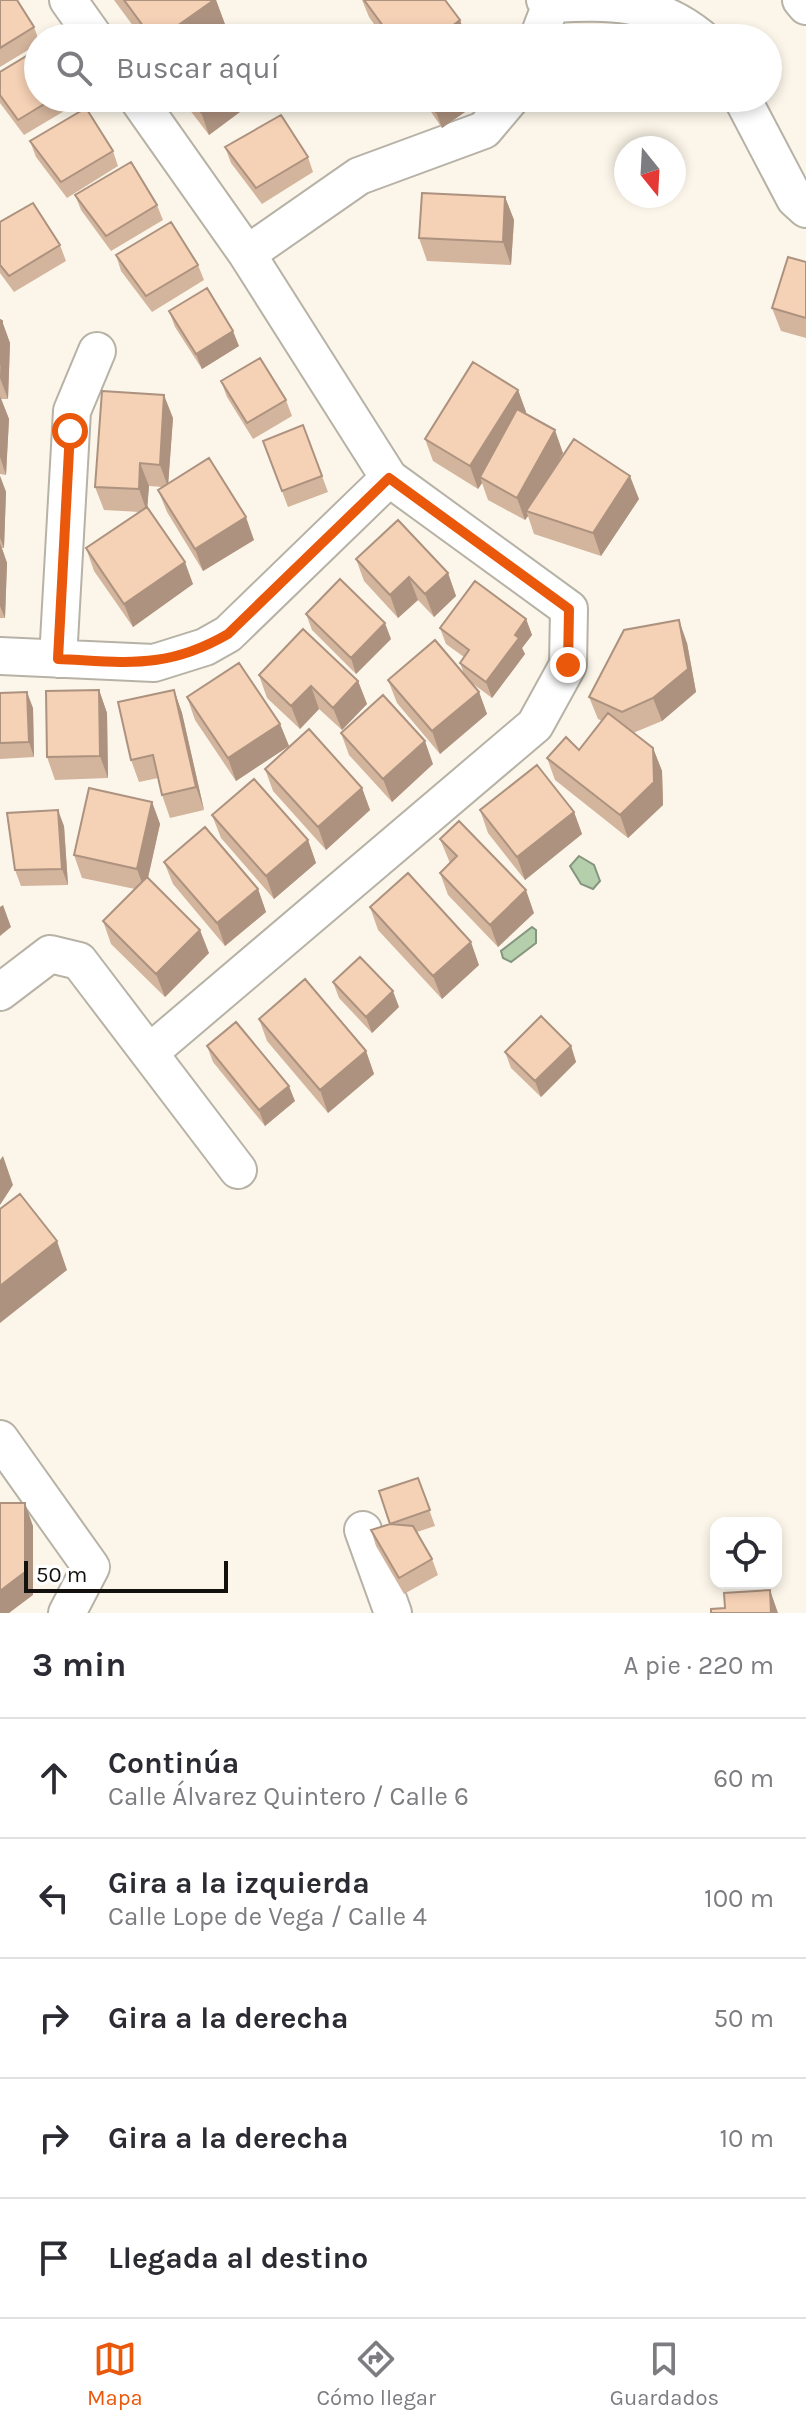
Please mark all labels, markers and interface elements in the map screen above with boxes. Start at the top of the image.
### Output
search box [24,24,782,112]
icon: search [52,46,96,90]
text: Buscar aquí [116,50,280,86]
north arrow [614,136,686,208]
route start [52,413,88,449]
route end [550,647,586,683]
map controls [710,1517,782,1589]
button: locate [710,1517,782,1589]
scale bar [24,1557,228,1593]
text: 50 m [36,1562,87,1588]
text: 3 min [32,1645,126,1685]
text: A pie · 220 m [624,1650,774,1681]
text: Continúa [108,1745,239,1781]
icon: ahead [32,1756,76,1800]
text: 60 m [713,1763,774,1794]
text: Calle Álvarez Quintero / Calle 6 [108,1781,469,1812]
text: Gira a la izquierda [108,1865,370,1901]
icon: left [32,1876,76,1920]
text: 100 m [704,1883,774,1914]
text: Calle Lope de Vega / Calle 4 [108,1901,427,1932]
icon: right [32,1996,76,2040]
text: Gira a la derecha [108,2000,349,2036]
text: 50 m [713,2003,774,2034]
icon: right [32,2116,76,2160]
text: Gira a la derecha [108,2120,349,2156]
text: 10 m [719,2123,774,2154]
icon: arrive [32,2236,76,2280]
text: Llegada al destino [108,2240,368,2276]
tab: Mapa [87,2337,143,2411]
tab: Cómo llegar [316,2337,436,2411]
tab: Guardados [610,2337,719,2411]

